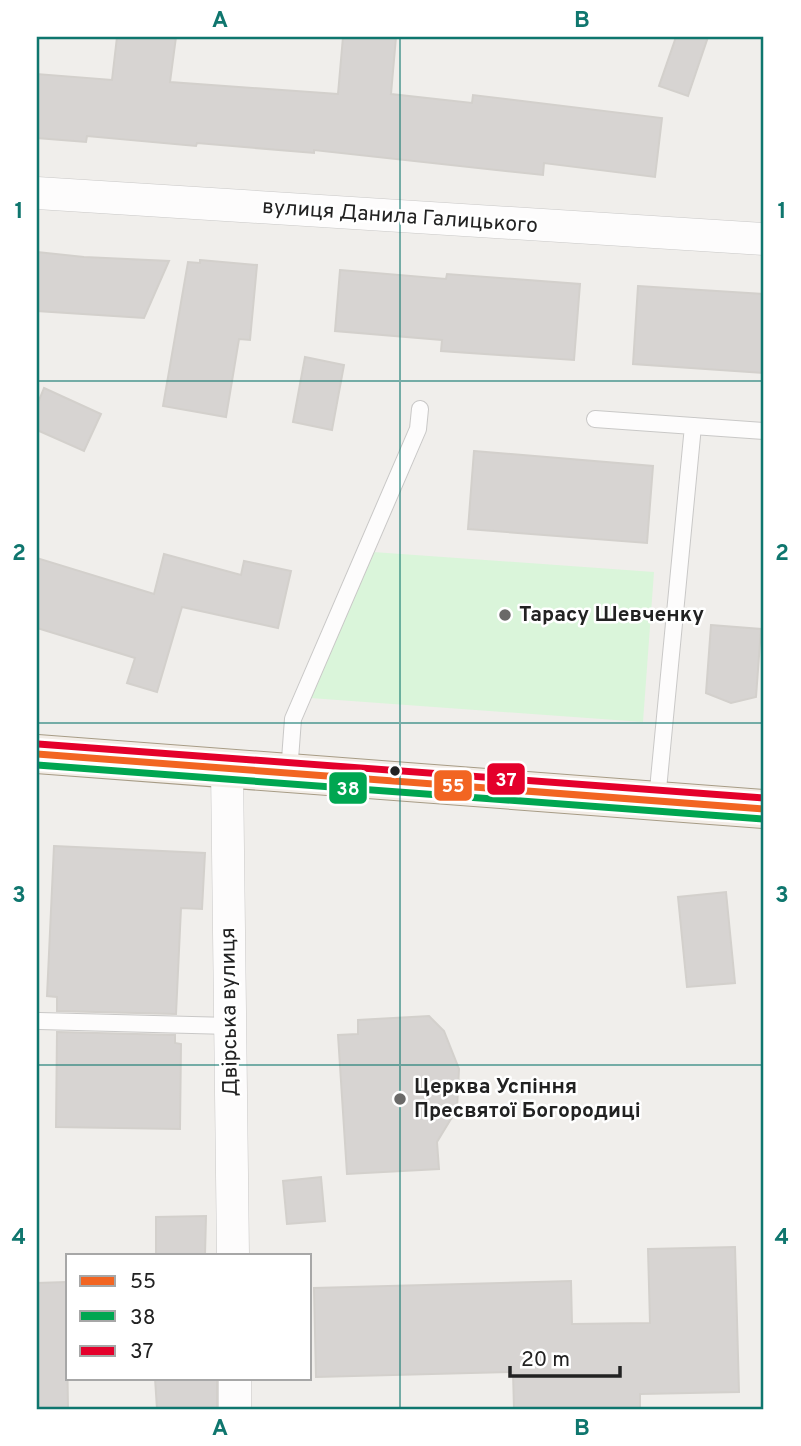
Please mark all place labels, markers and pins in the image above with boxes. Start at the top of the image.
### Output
place label: Тарасу Шевченку [519,602,704,629]
marker: Тарасу Шевченку [497,607,513,623]
unlabelled marker [388,764,402,778]
place label: Церква Успіння Пресвятої Богородиці [414,1074,641,1125]
marker: Церква Успіння Пресвятої Богородиці [392,1091,408,1107]

